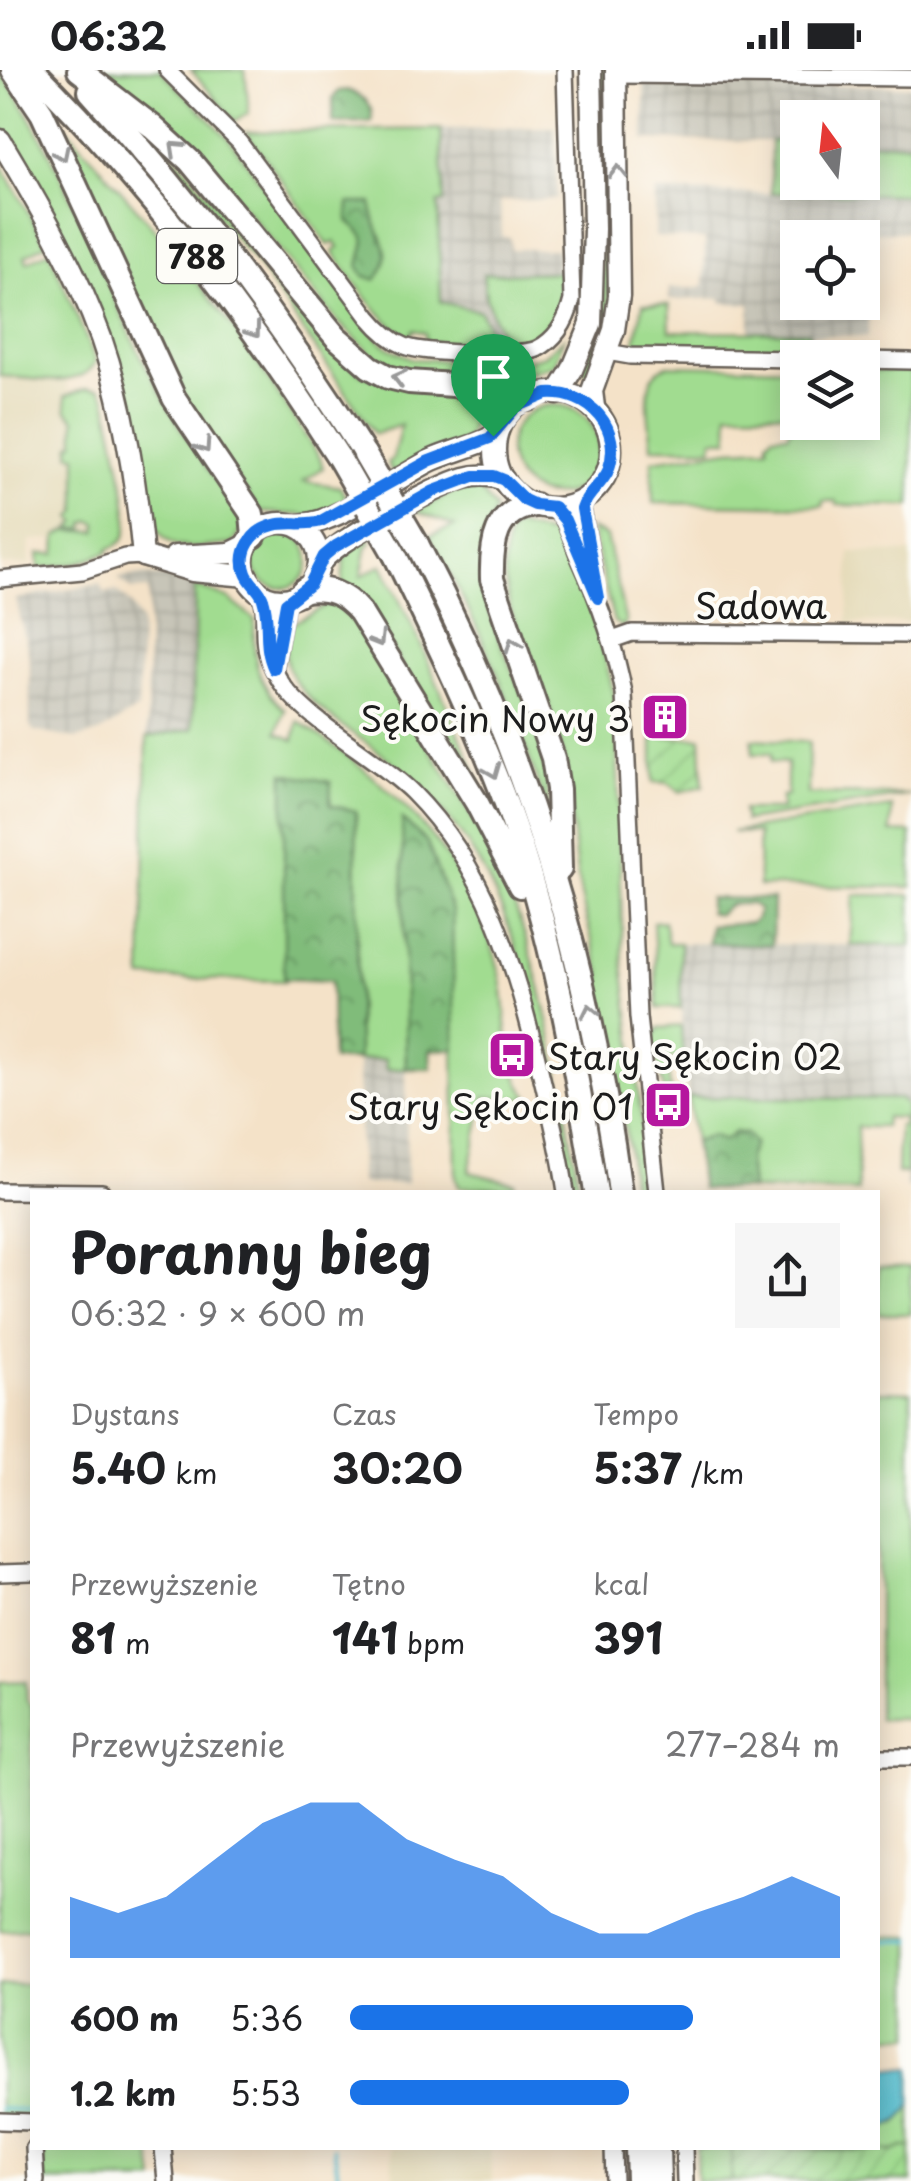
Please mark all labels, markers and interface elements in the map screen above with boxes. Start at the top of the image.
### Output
text: 06:32 [50,7,167,64]
north arrow [780,100,880,200]
map controls [780,100,880,440]
one-way arrow [169,142,188,160]
one-way arrow [49,144,69,162]
one-way arrow [607,163,628,179]
button: locate [780,220,880,320]
road number: 788 [157,229,237,283]
one-way arrow [242,320,260,339]
pin [451,334,536,437]
button: layers [780,340,880,440]
icon: arrive [466,349,521,404]
one-way arrow [391,369,408,390]
one-way arrow [191,436,210,454]
street label: Sadowa [695,578,827,631]
one-way arrow [366,629,385,647]
one-way arrow [504,637,525,654]
place label: Sękocin Nowy 3 [361,691,630,744]
building icon: Sękocin Nowy 3 [639,691,691,743]
one-way arrow [481,761,501,779]
one-way arrow [581,1003,602,1020]
bus stop icon: Stary Sękocin 02 [486,1029,538,1081]
place label: Stary Sękocin 02 [547,1029,842,1082]
place label: Stary Sękocin 01 [347,1079,633,1132]
bus stop icon: Stary Sękocin 01 [642,1079,694,1131]
text: Poranny bieg [70,1210,432,1293]
button: share [735,1223,840,1328]
text: 06:32 · 9 × 600 m [70,1289,365,1337]
text: Dystans [70,1392,179,1435]
text: Czas [332,1392,397,1435]
text: Tempo [593,1392,679,1435]
text: 5.40 [70,1435,166,1498]
text: 30:20 [332,1435,463,1498]
text: 5:37 [593,1435,682,1498]
text: km [166,1451,217,1494]
text: /km [682,1451,744,1494]
text: Przewyższenie [70,1562,258,1605]
text: Tętno [332,1562,406,1605]
text: kcal [593,1562,649,1605]
text: 81 [70,1605,116,1668]
text: 141 [332,1605,398,1668]
text: 391 [593,1605,663,1668]
text: m [116,1621,150,1664]
text: bpm [398,1621,465,1664]
text: Przewyższenie [70,1720,285,1768]
text: 277–284 m [665,1720,840,1768]
text: 600 m [70,1994,179,2042]
text: 5:36 [230,1994,303,2042]
text: 1.2 km [70,2069,176,2117]
text: 5:53 [230,2069,301,2117]

